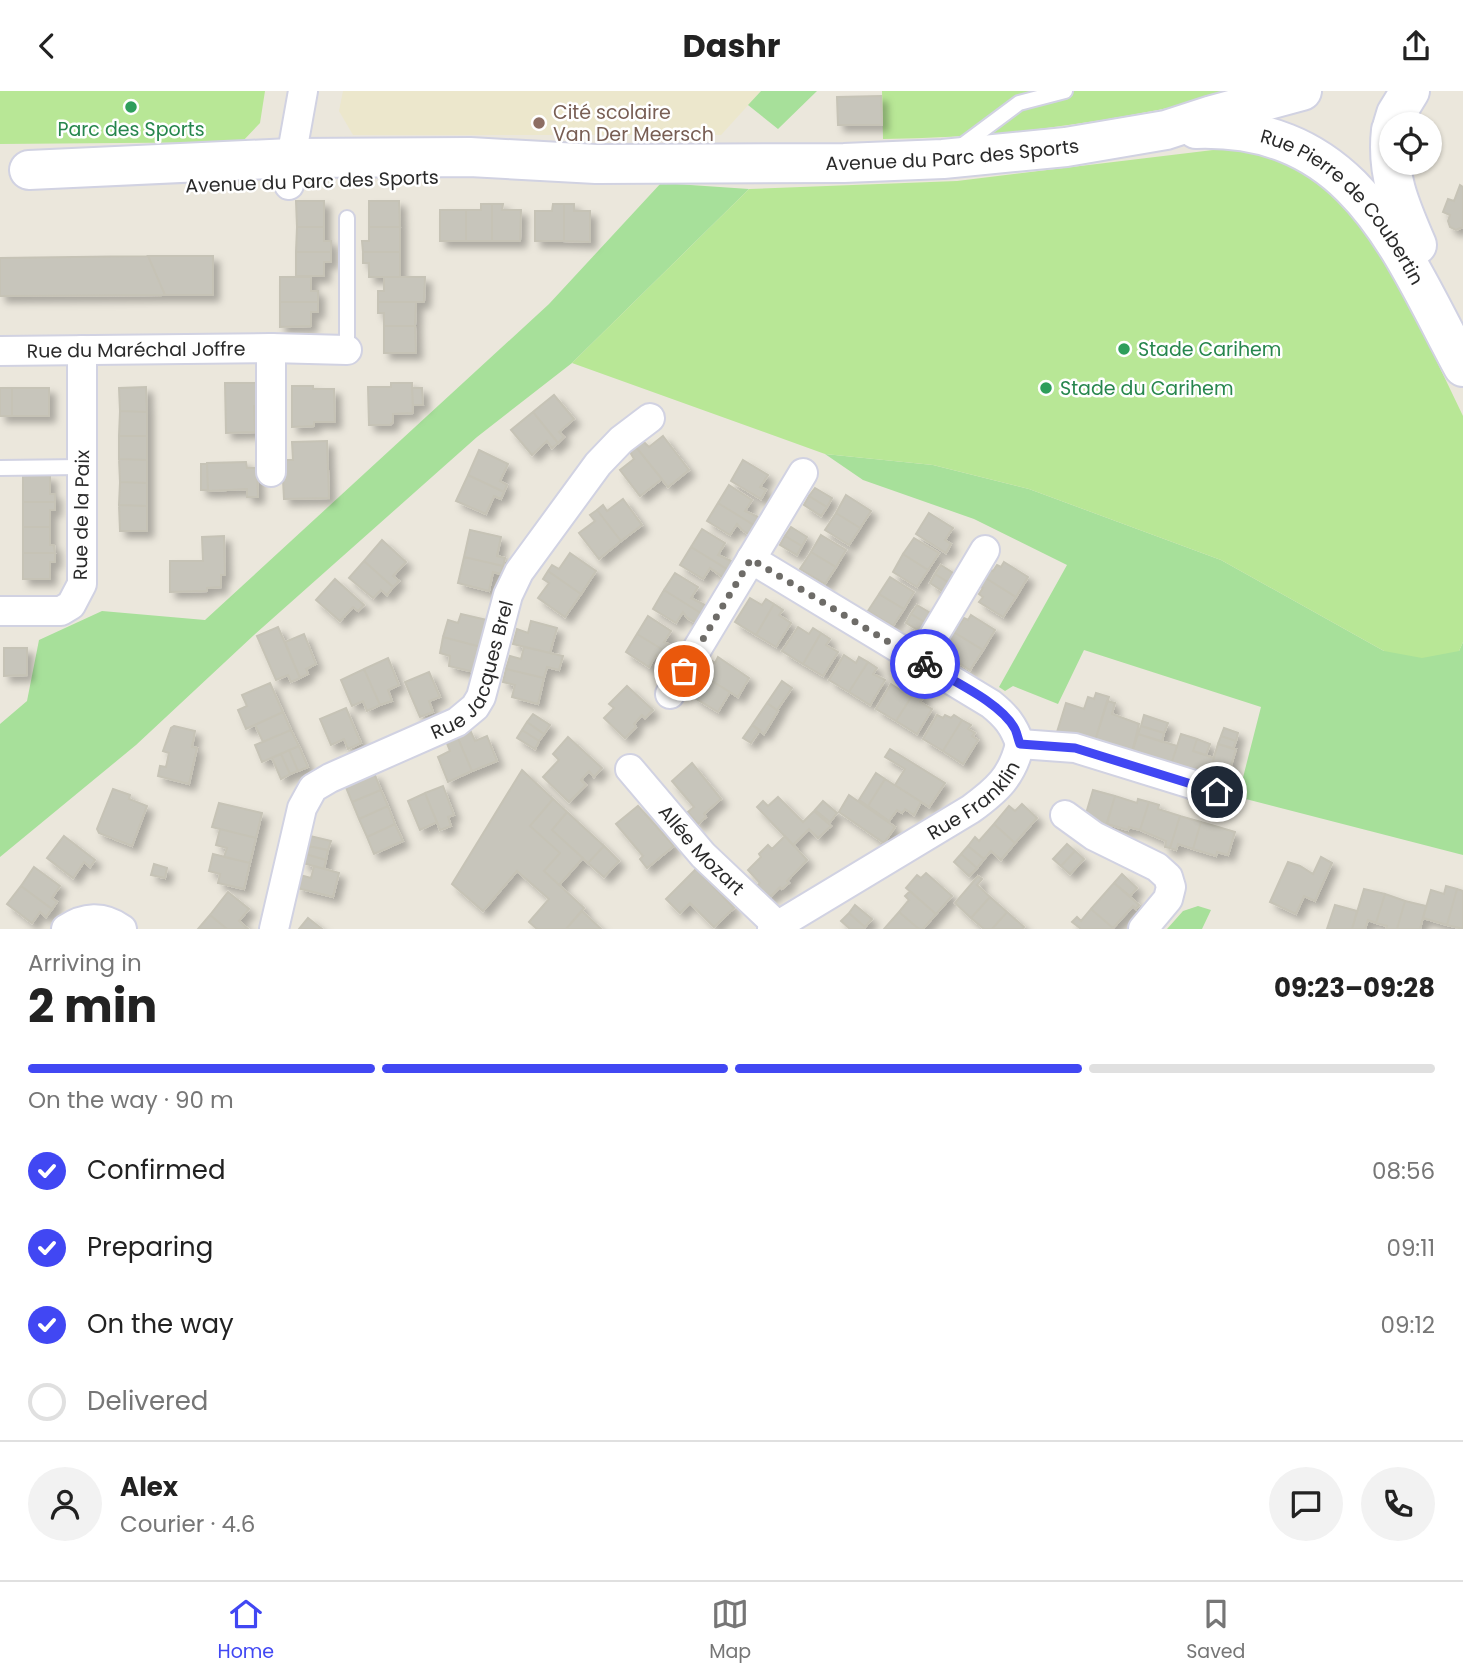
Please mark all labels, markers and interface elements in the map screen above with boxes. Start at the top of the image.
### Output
text: Dashr [682,23,781,68]
icon: back [28,27,66,65]
icon: share [1397,27,1435,65]
marker: Parc des Sports [123,99,139,115]
place label: Cité scolaire Van Der Meersch [553,99,714,148]
map controls [1379,112,1442,175]
button: locate [1379,112,1442,175]
marker: Cité scolaire Van Der Meersch [531,115,547,131]
place label: Parc des Sports [57,116,205,143]
street label: Rue Pierre de Coubertin [1257,123,1430,290]
street label: Avenue du Parc des Sports [826,132,1081,177]
street label: Avenue du Parc des Sports [185,164,439,199]
street label: Rue du Maréchal Joffre [26,335,246,365]
place label: Stade Carihem [1138,336,1281,363]
marker: Stade Carihem [1116,341,1132,357]
place label: Stade du Carihem [1060,375,1233,402]
marker: Stade du Carihem [1038,380,1054,396]
street label: Rue de la Paix [67,450,96,580]
street label: Rue Jacques Brel [427,598,520,746]
courier [890,629,960,699]
pin [654,641,714,701]
icon: bike [906,645,944,683]
icon: bag [665,652,703,690]
street label: Rue Franklin [922,756,1027,846]
pin [1187,762,1247,822]
icon: home [1198,773,1236,811]
street label: Allée Mozart [652,799,750,901]
text: Arriving in [28,947,142,979]
text: 09:23–09:28 [1274,970,1435,1006]
text: 2 min [28,974,157,1038]
text: On the way · 90 m [28,1084,234,1116]
icon: check [28,1152,66,1190]
text: Confirmed [87,1152,225,1188]
text: 08:56 [1372,1155,1435,1187]
icon: check [28,1229,66,1267]
text: Preparing [87,1229,213,1265]
text: 09:11 [1386,1232,1435,1264]
icon: check [28,1306,66,1344]
text: On the way [87,1306,234,1342]
text: 09:12 [1381,1309,1435,1341]
text: Delivered [87,1383,208,1419]
button: person [28,1467,102,1541]
button: chat [1269,1467,1343,1541]
button: phone [1361,1467,1435,1541]
text: Alex [120,1469,178,1505]
text: Courier · 4.6 [120,1508,255,1540]
tab: Home [217,1595,274,1666]
tab: Map [709,1595,751,1666]
tab: Saved [1186,1595,1245,1666]

